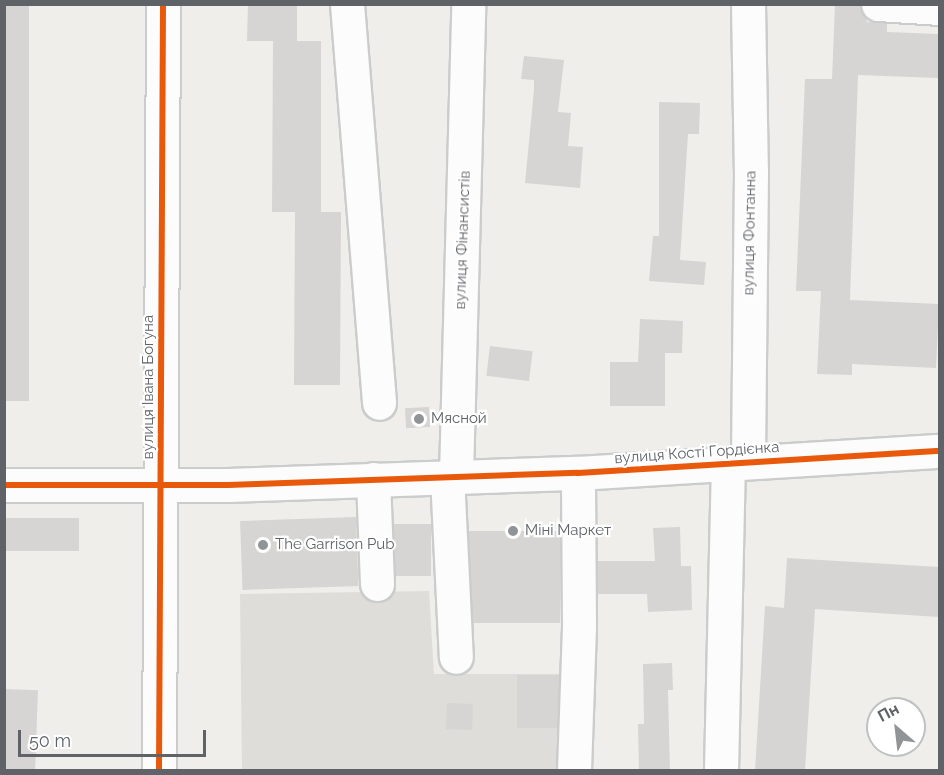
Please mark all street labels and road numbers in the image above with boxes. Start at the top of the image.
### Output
street label: вулиця Фінансистів [452,170,474,310]
street label: вулиця Фонтанна [740,171,760,295]
street label: вулиця Івана Богуна [140,315,158,459]
street label: вулиця Кості Гордієнка [614,438,780,468]

